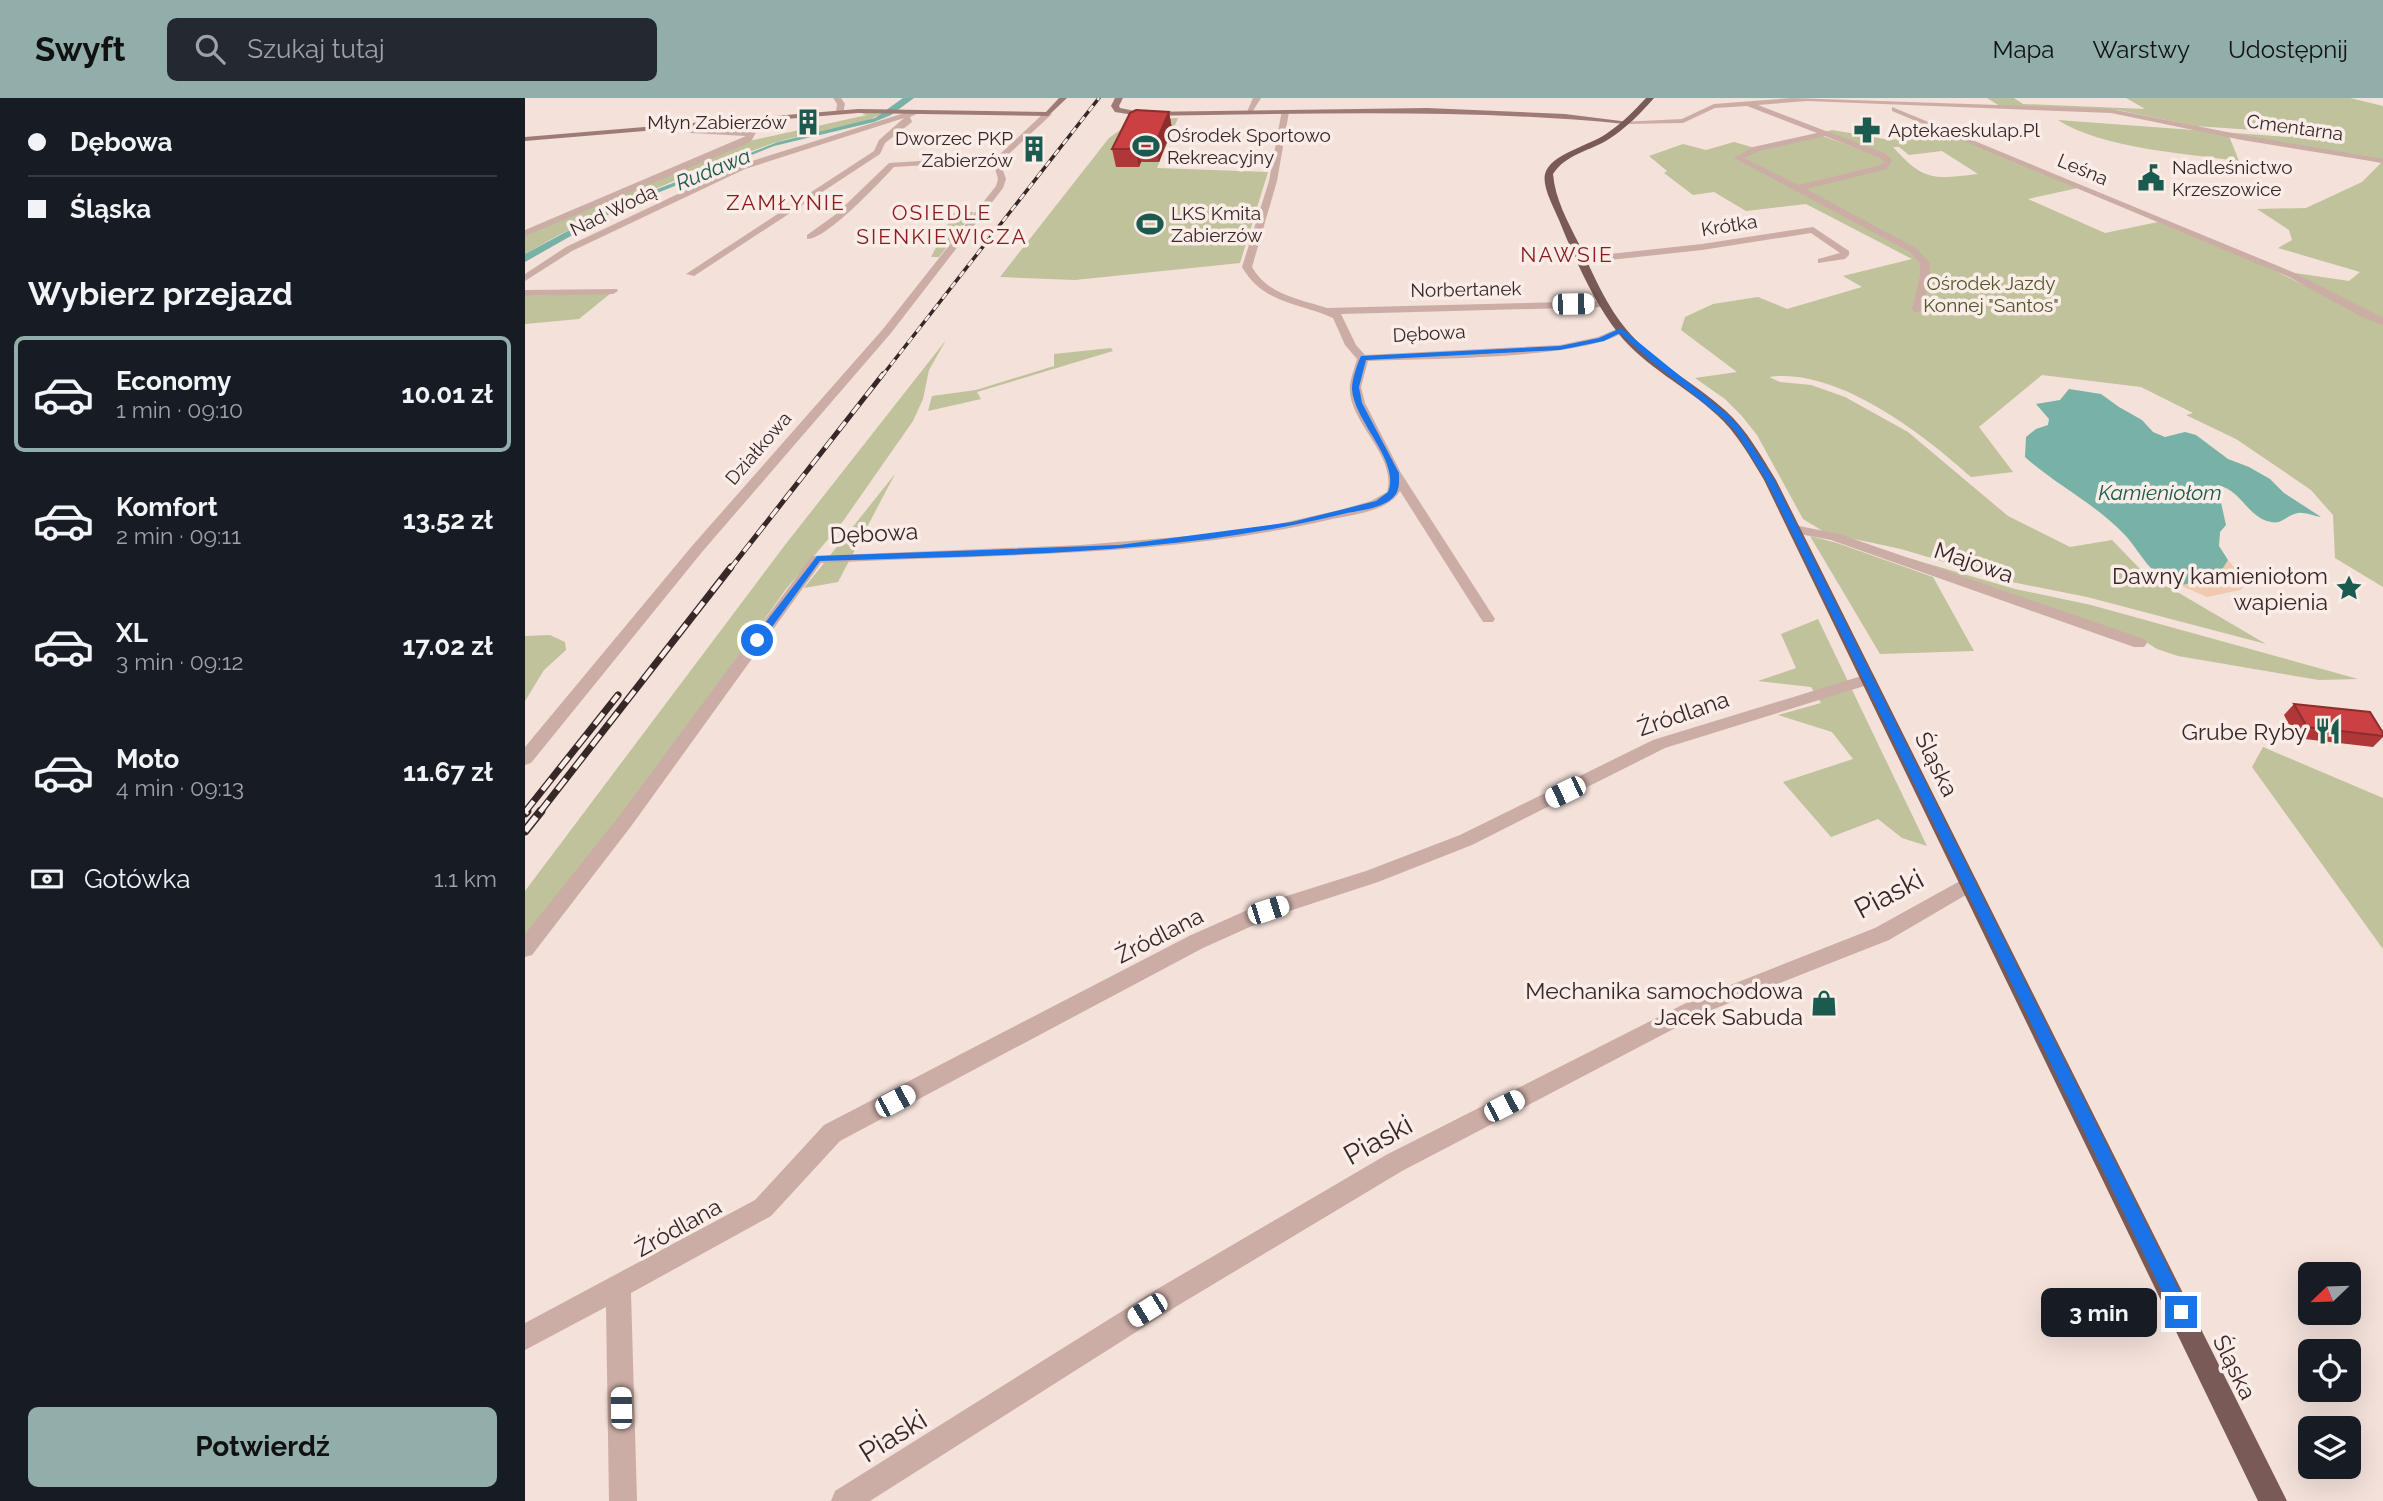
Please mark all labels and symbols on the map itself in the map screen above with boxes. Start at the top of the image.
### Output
building icon: Młyn Zabierzów [793,107,823,137]
street label: Cmentarna [2245,109,2345,145]
place label: Młyn Zabierzów [647,111,788,133]
pharmacy icon: Aptekaeskulap.Pl [1852,115,1882,145]
place label: Aptekaeskulap.Pl [1888,119,2040,141]
place label: Ośrodek Sportowo Rekreacyjny [1167,124,1331,168]
place label: Dworzec PKP Zabierzów [895,127,1014,171]
sports icon: Ośrodek Sportowo Rekreacyjny [1131,131,1161,161]
building icon: Dworzec PKP Zabierzów [1019,134,1049,164]
water label: Rudawa [672,143,754,195]
street label: Leśna [2054,149,2112,189]
place label: Nadleśnictwo Krzeszowice [2172,156,2293,200]
public building icon: Nadleśnictwo Krzeszowice [2136,163,2166,193]
street label: Nad Wodą [566,180,660,240]
district label: ZAMŁYNIE [726,190,846,215]
district label: OSIEDLE SIENKIEWICZA [856,200,1028,249]
place label: LKS Kmita Zabierzów [1171,202,1263,246]
sports icon: LKS Kmita Zabierzów [1135,209,1165,239]
street label: Krótka [1699,210,1759,240]
district label: NAWSIE [1520,242,1614,267]
park label: Ośrodek Jazdy Konnej "Santos" [1923,272,2059,316]
street label: Norbertanek [1410,277,1522,301]
car [1552,293,1595,315]
street label: Dębowa [1392,320,1466,346]
street label: Działkowa [720,407,796,489]
water label: Kamieniołom [2098,480,2222,505]
street label: Dębowa [829,517,919,549]
street label: Majowa [1931,536,2017,588]
place label: Dawny kamieniołom wapienia [2112,562,2328,615]
place icon: Dawny kamieniołom wapienia [2334,573,2364,603]
route start [741,624,773,656]
street label: Źródlana [1634,685,1732,741]
restaurant icon: Grube Ryby [2313,716,2343,746]
place label: Grube Ryby [2182,718,2307,745]
street label: Śląska [1910,727,1964,801]
car [1542,773,1589,811]
street label: Piaski [1849,862,1929,926]
car [1245,894,1292,926]
street label: Źródlana [1111,901,1207,969]
place label: Mechanika samochodowa Jacek Sabuda [1525,977,1803,1030]
shop icon: Mechanika samochodowa Jacek Sabuda [1809,988,1839,1018]
car [872,1082,919,1120]
car [1481,1087,1528,1125]
street label: Piaski [1338,1108,1418,1172]
street label: Źródlana [630,1192,726,1262]
north arrow [2298,1262,2361,1325]
callout: 3 min [2041,1288,2157,1336]
car [1124,1290,1171,1330]
route end [2165,1296,2197,1328]
street label: Śląska [2208,1330,2262,1404]
car [611,1387,632,1429]
street label: Piaski [853,1403,933,1469]

